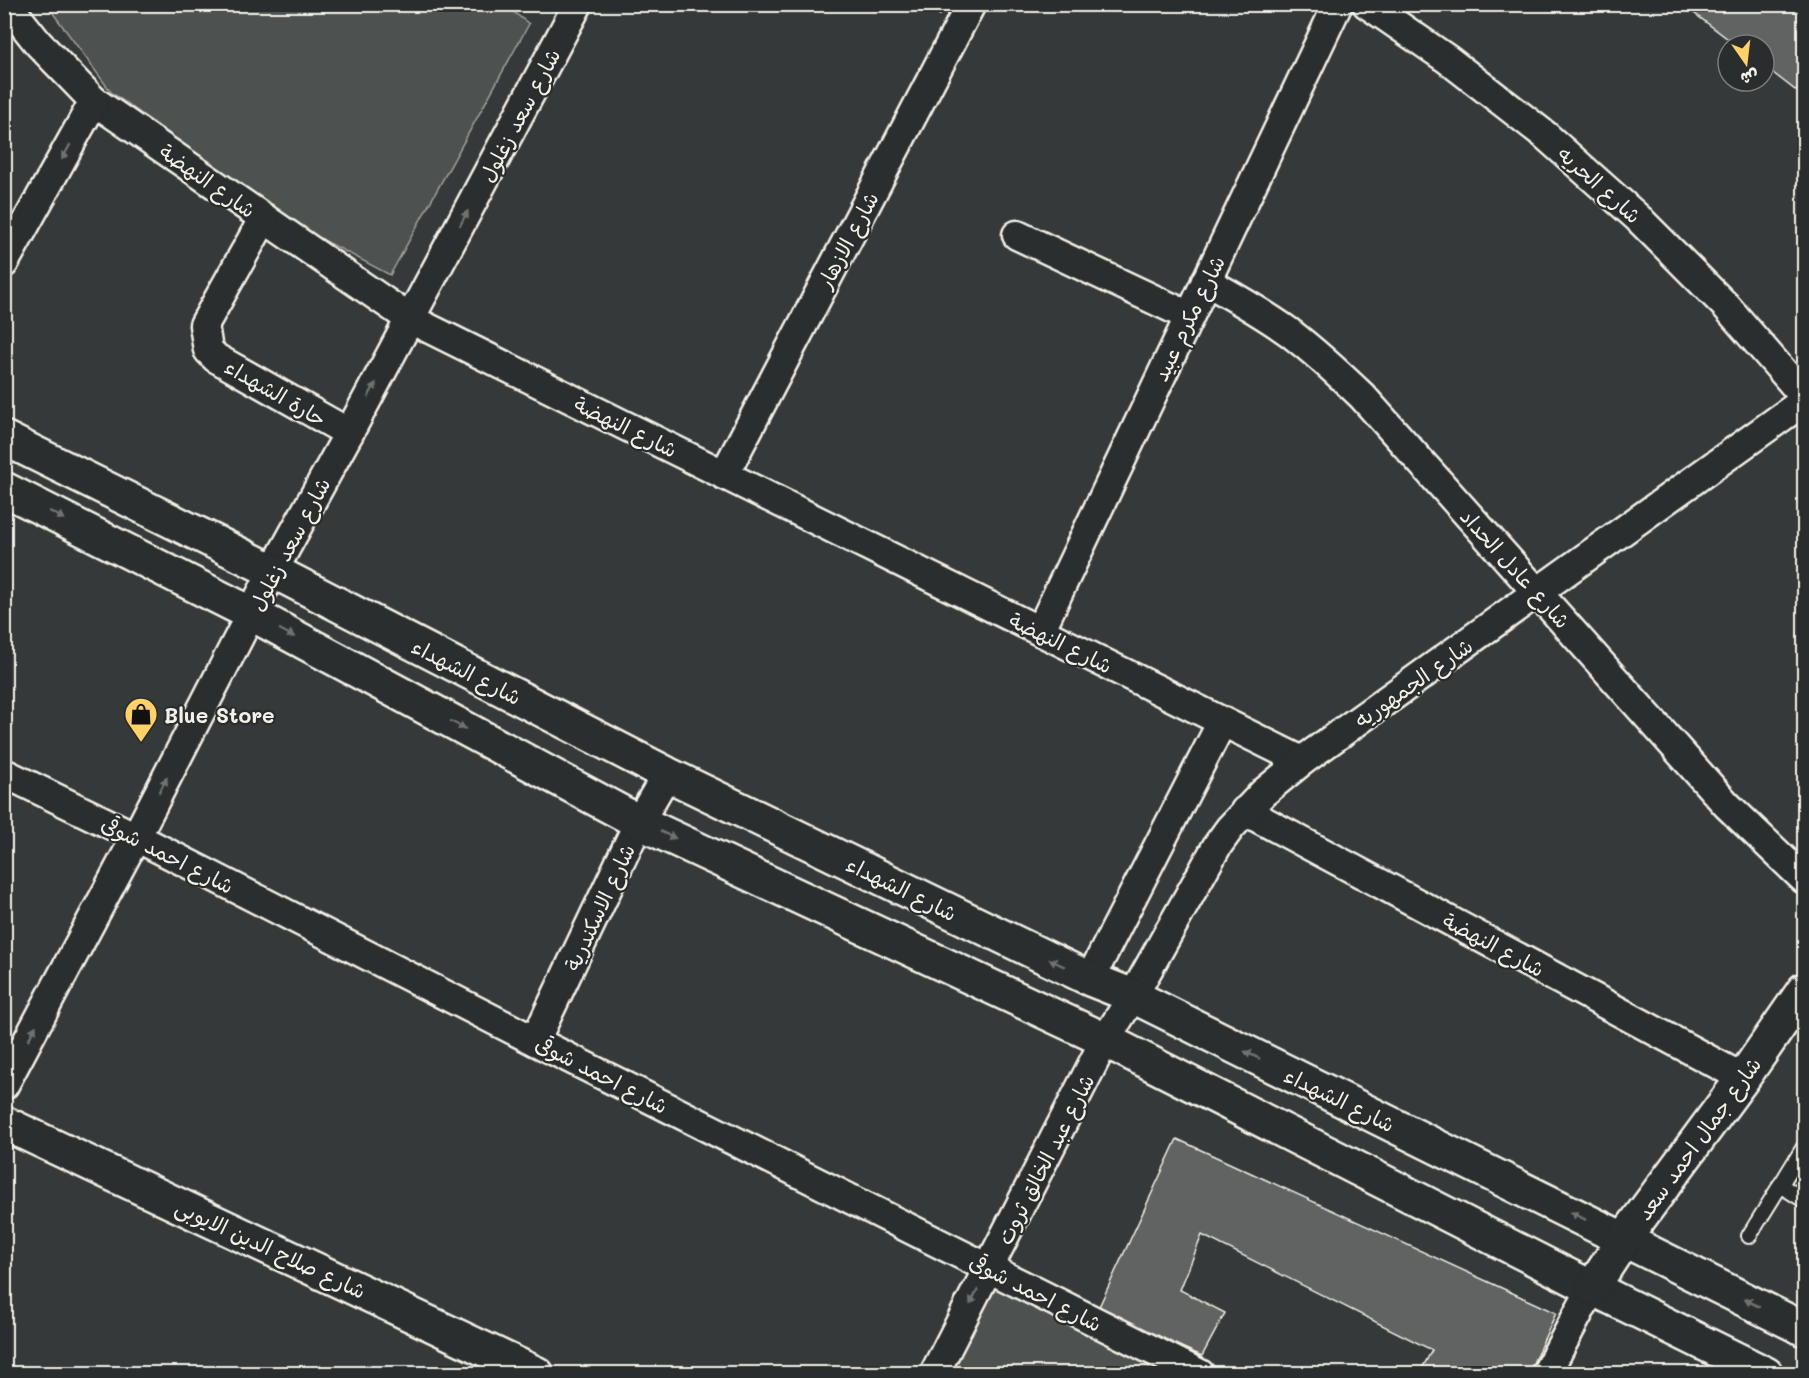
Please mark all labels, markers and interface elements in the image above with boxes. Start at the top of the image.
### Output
north arrow [1716,33,1776,93]
street label: شارع سعد زغلول [473,44,568,188]
text: ش [1739,66,1761,90]
street label: شارع النهضة [153,137,261,225]
street label: شارع الحريه [1551,139,1647,231]
one-way arrow [61,144,71,161]
street label: شارع الازهار [810,187,886,295]
one-way arrow [459,209,469,226]
street label: شارع مكرم عبيد [1146,251,1234,387]
street label: حارة الشهداء [220,352,332,432]
one-way arrow [367,381,377,398]
street label: شارع النهضة [569,389,682,465]
street label: شارع سعد زغلول [243,473,338,617]
street label: شارع عادل الحداد [1453,503,1577,635]
one-way arrow [48,511,65,520]
street label: شارع النهضة [1004,605,1117,681]
one-way arrow [278,628,295,638]
street label: شارع الجمهوريه [1349,631,1479,735]
street label: شارع الشهداء [406,632,526,713]
shop icon: Blue Store [123,696,159,743]
place label: Blue Store [164,701,275,728]
one-way arrow [450,720,467,730]
one-way arrow [158,777,168,794]
street label: شارع احمد شوقى [96,809,239,902]
one-way arrow [660,831,677,840]
street label: شارع الاسكندرية [558,839,643,976]
street label: شارع الشهداء [841,850,962,929]
street label: شارع النهضة [1437,906,1549,985]
one-way arrow [1048,959,1065,968]
one-way arrow [27,1024,37,1041]
street label: شارع احمد شوقى [530,1029,673,1122]
one-way arrow [1244,1051,1261,1060]
street label: شارع جمال احمد سعد [1630,1051,1769,1227]
street label: شارع الشهداء [1279,1061,1400,1140]
street label: شارع عبد الخالق ثروت [990,1069,1102,1250]
street label: شارع صلاح الدين الايوبى [170,1192,370,1307]
one-way arrow [1569,1211,1586,1221]
street label: شارع احمد شوقى [964,1247,1107,1340]
one-way arrow [969,1289,978,1306]
one-way arrow [1744,1298,1761,1308]

